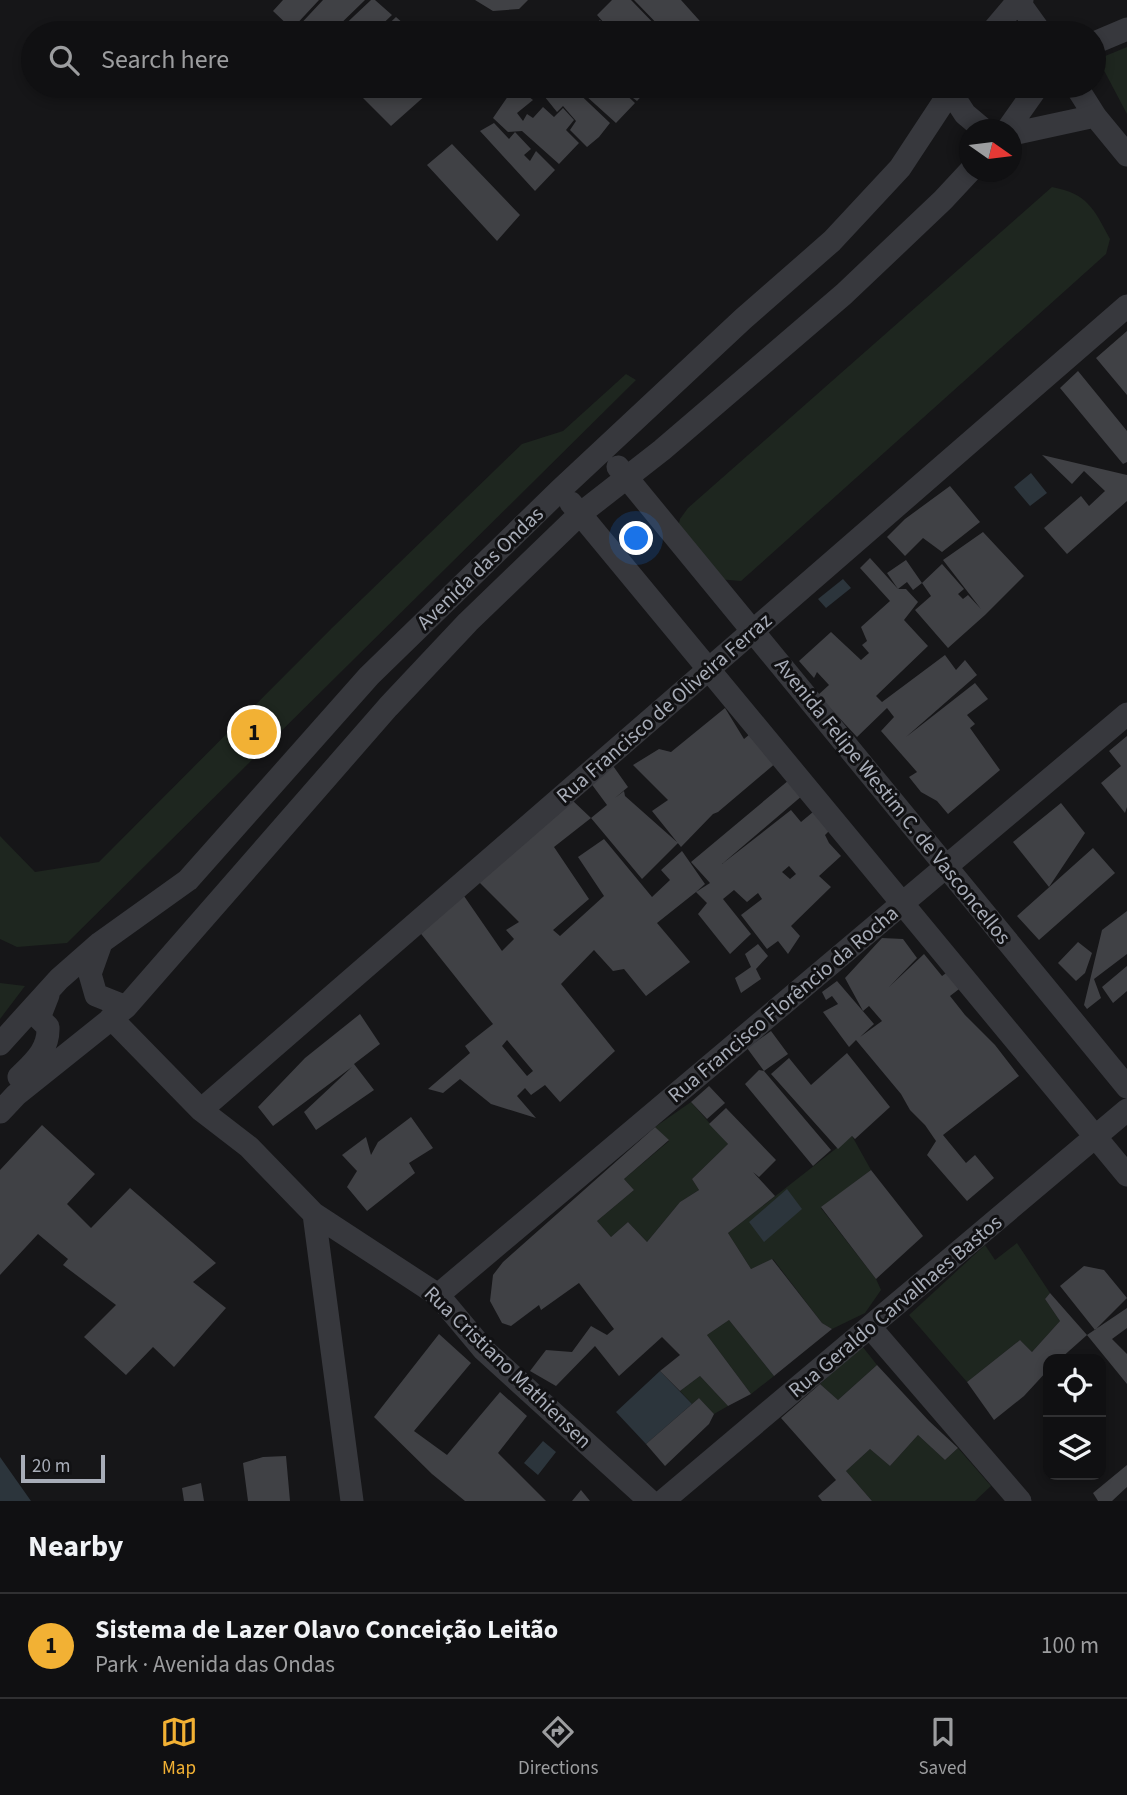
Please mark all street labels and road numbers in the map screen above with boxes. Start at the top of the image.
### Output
street label: Avenida das Ondas [410,499,550,637]
street label: Rua Francisco de Oliveira Ferraz [550,606,778,810]
street label: Avenida Felipe Westim C. de Vasconcellos [768,651,1018,951]
street label: Rua Francisco Florêncio da Rocha [661,898,905,1110]
street label: Rua Geraldo Carvalhaes Bastos [782,1207,1009,1405]
street label: Rua Cristiano Mathiensen [417,1279,599,1455]

